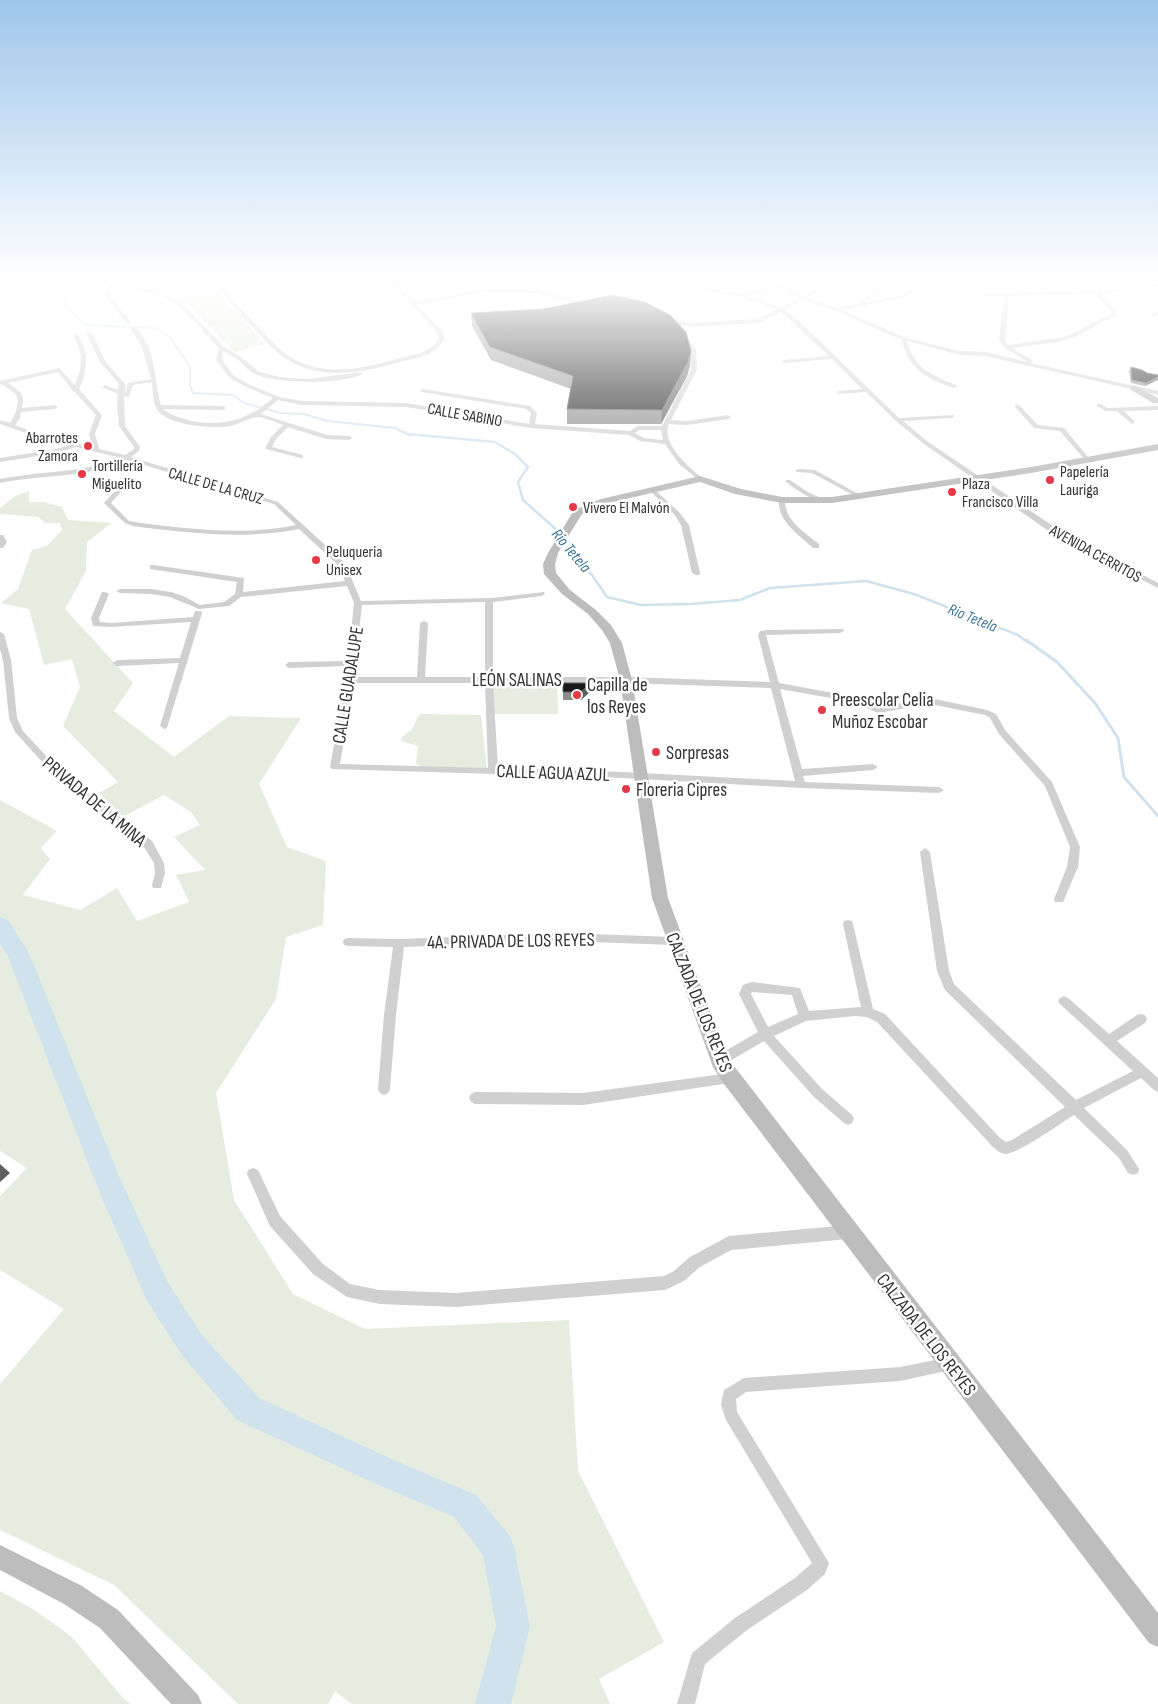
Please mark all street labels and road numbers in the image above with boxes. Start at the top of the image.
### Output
street label: CALLE SABINO [426,400,504,431]
street label: CALLE DE LA CRUZ [166,464,266,509]
street label: AVENIDA CERRITOS [1045,521,1145,587]
street label: CALLE GUADALUPE [328,625,369,746]
street label: LEÓN SALINAS [472,669,562,692]
street label: PRIVADA DE LA MINA [37,752,151,853]
street label: CALLE AGUA AZUL [496,760,610,787]
street label: 4A. PRIVADA DE LOS REYES [427,929,595,954]
street label: CALZADA DE LOS REYES [660,929,737,1076]
street label: CALZADA DE LOS REYES [871,1269,981,1401]

